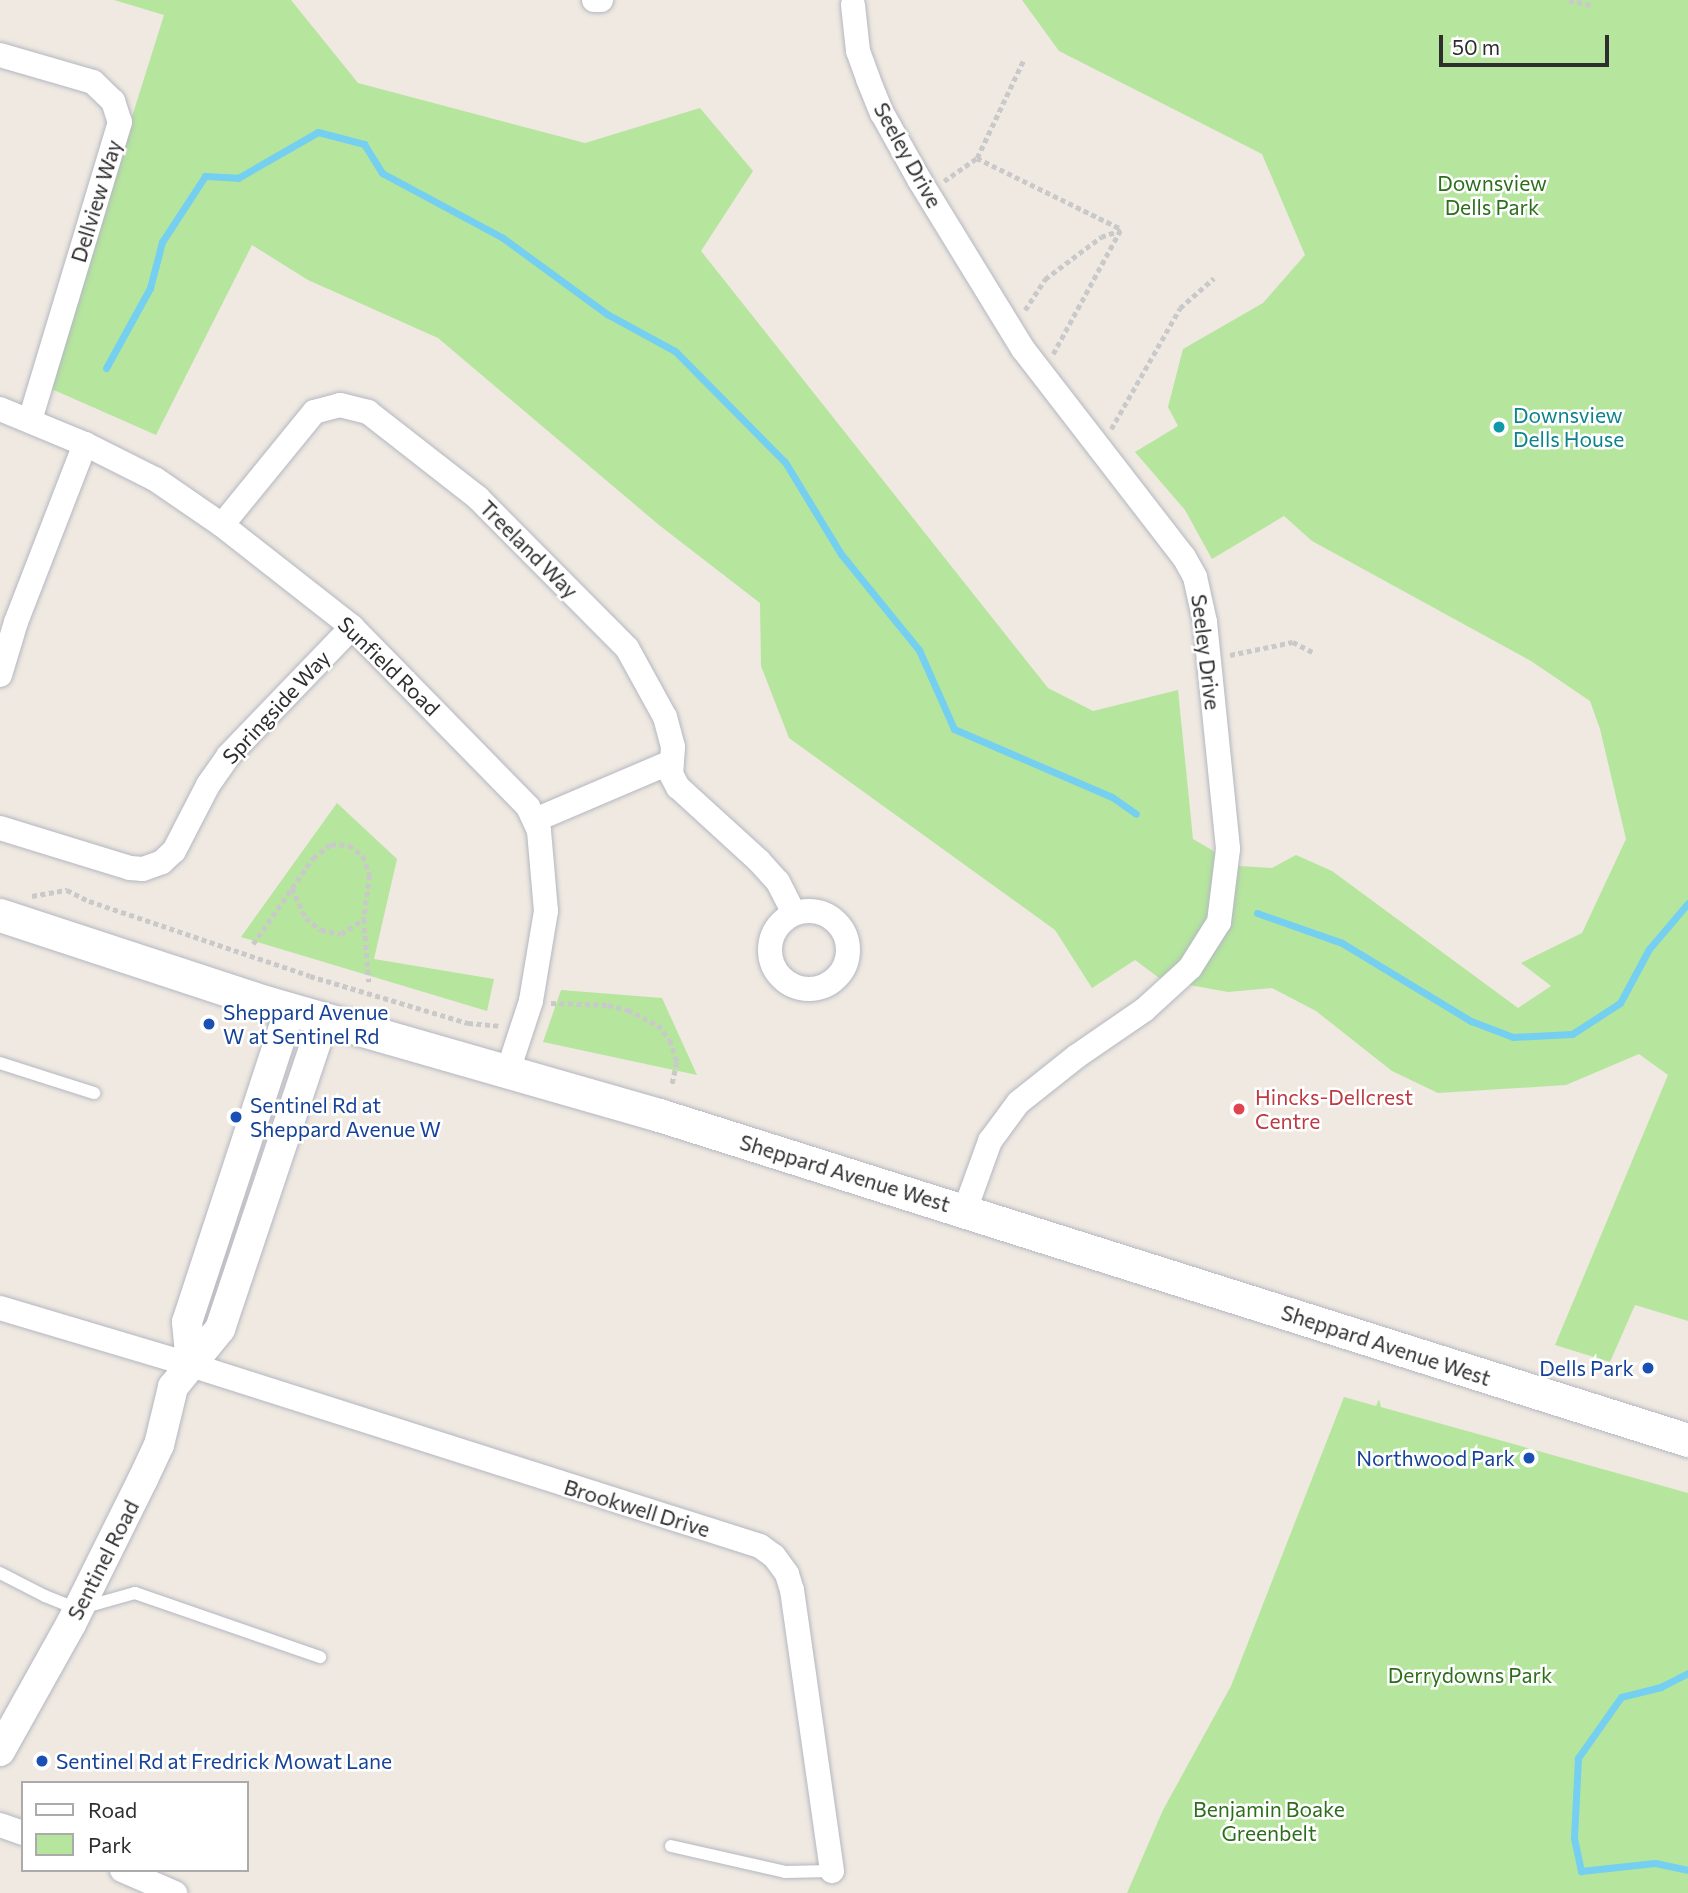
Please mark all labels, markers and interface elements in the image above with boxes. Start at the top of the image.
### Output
scale bar [1443,21,1613,65]
text: 50 m [1452,34,1500,59]
street label: Seeley Drive [869,98,947,212]
street label: Dellview Way [65,137,127,265]
park label: Downsview Dells Park [1437,170,1547,220]
place label: Downsview Dells House [1513,402,1624,452]
marker: Downsview Dells House [1491,419,1507,435]
street label: Treeland Way [475,495,583,603]
street label: Seeley Drive [1186,593,1226,711]
street label: Sunfield Road [333,611,445,721]
street label: Springside Way [217,645,335,769]
place label: Sheppard Avenue W at Sentinel Rd [223,999,388,1049]
marker: Sheppard Avenue W at Sentinel Rd [201,1016,217,1032]
place label: Hincks-Dellcrest Centre [1255,1084,1413,1134]
place label: Sentinel Rd at Sheppard Avenue W [250,1092,441,1142]
marker: Hincks-Dellcrest Centre [1229,1099,1249,1119]
marker: Sentinel Rd at Sheppard Avenue W [228,1109,244,1125]
street label: Sheppard Avenue West [737,1129,953,1217]
street label: Sheppard Avenue West [1278,1299,1494,1391]
place label: Dells Park [1539,1355,1634,1381]
marker: Dells Park [1640,1360,1656,1376]
place label: Northwood Park [1356,1445,1515,1471]
marker: Northwood Park [1521,1450,1537,1466]
street label: Brookwell Drive [561,1474,713,1542]
street label: Sentinel Road [62,1496,144,1624]
park label: Derrydowns Park [1388,1662,1552,1688]
place label: Sentinel Rd at Fredrick Mowat Lane [56,1748,392,1774]
marker: Sentinel Rd at Fredrick Mowat Lane [34,1753,50,1769]
legend [21,1781,248,1872]
park label: Benjamin Boake Greenbelt [1193,1796,1345,1846]
text: Road [88,1797,137,1822]
text: Park [88,1832,132,1857]

